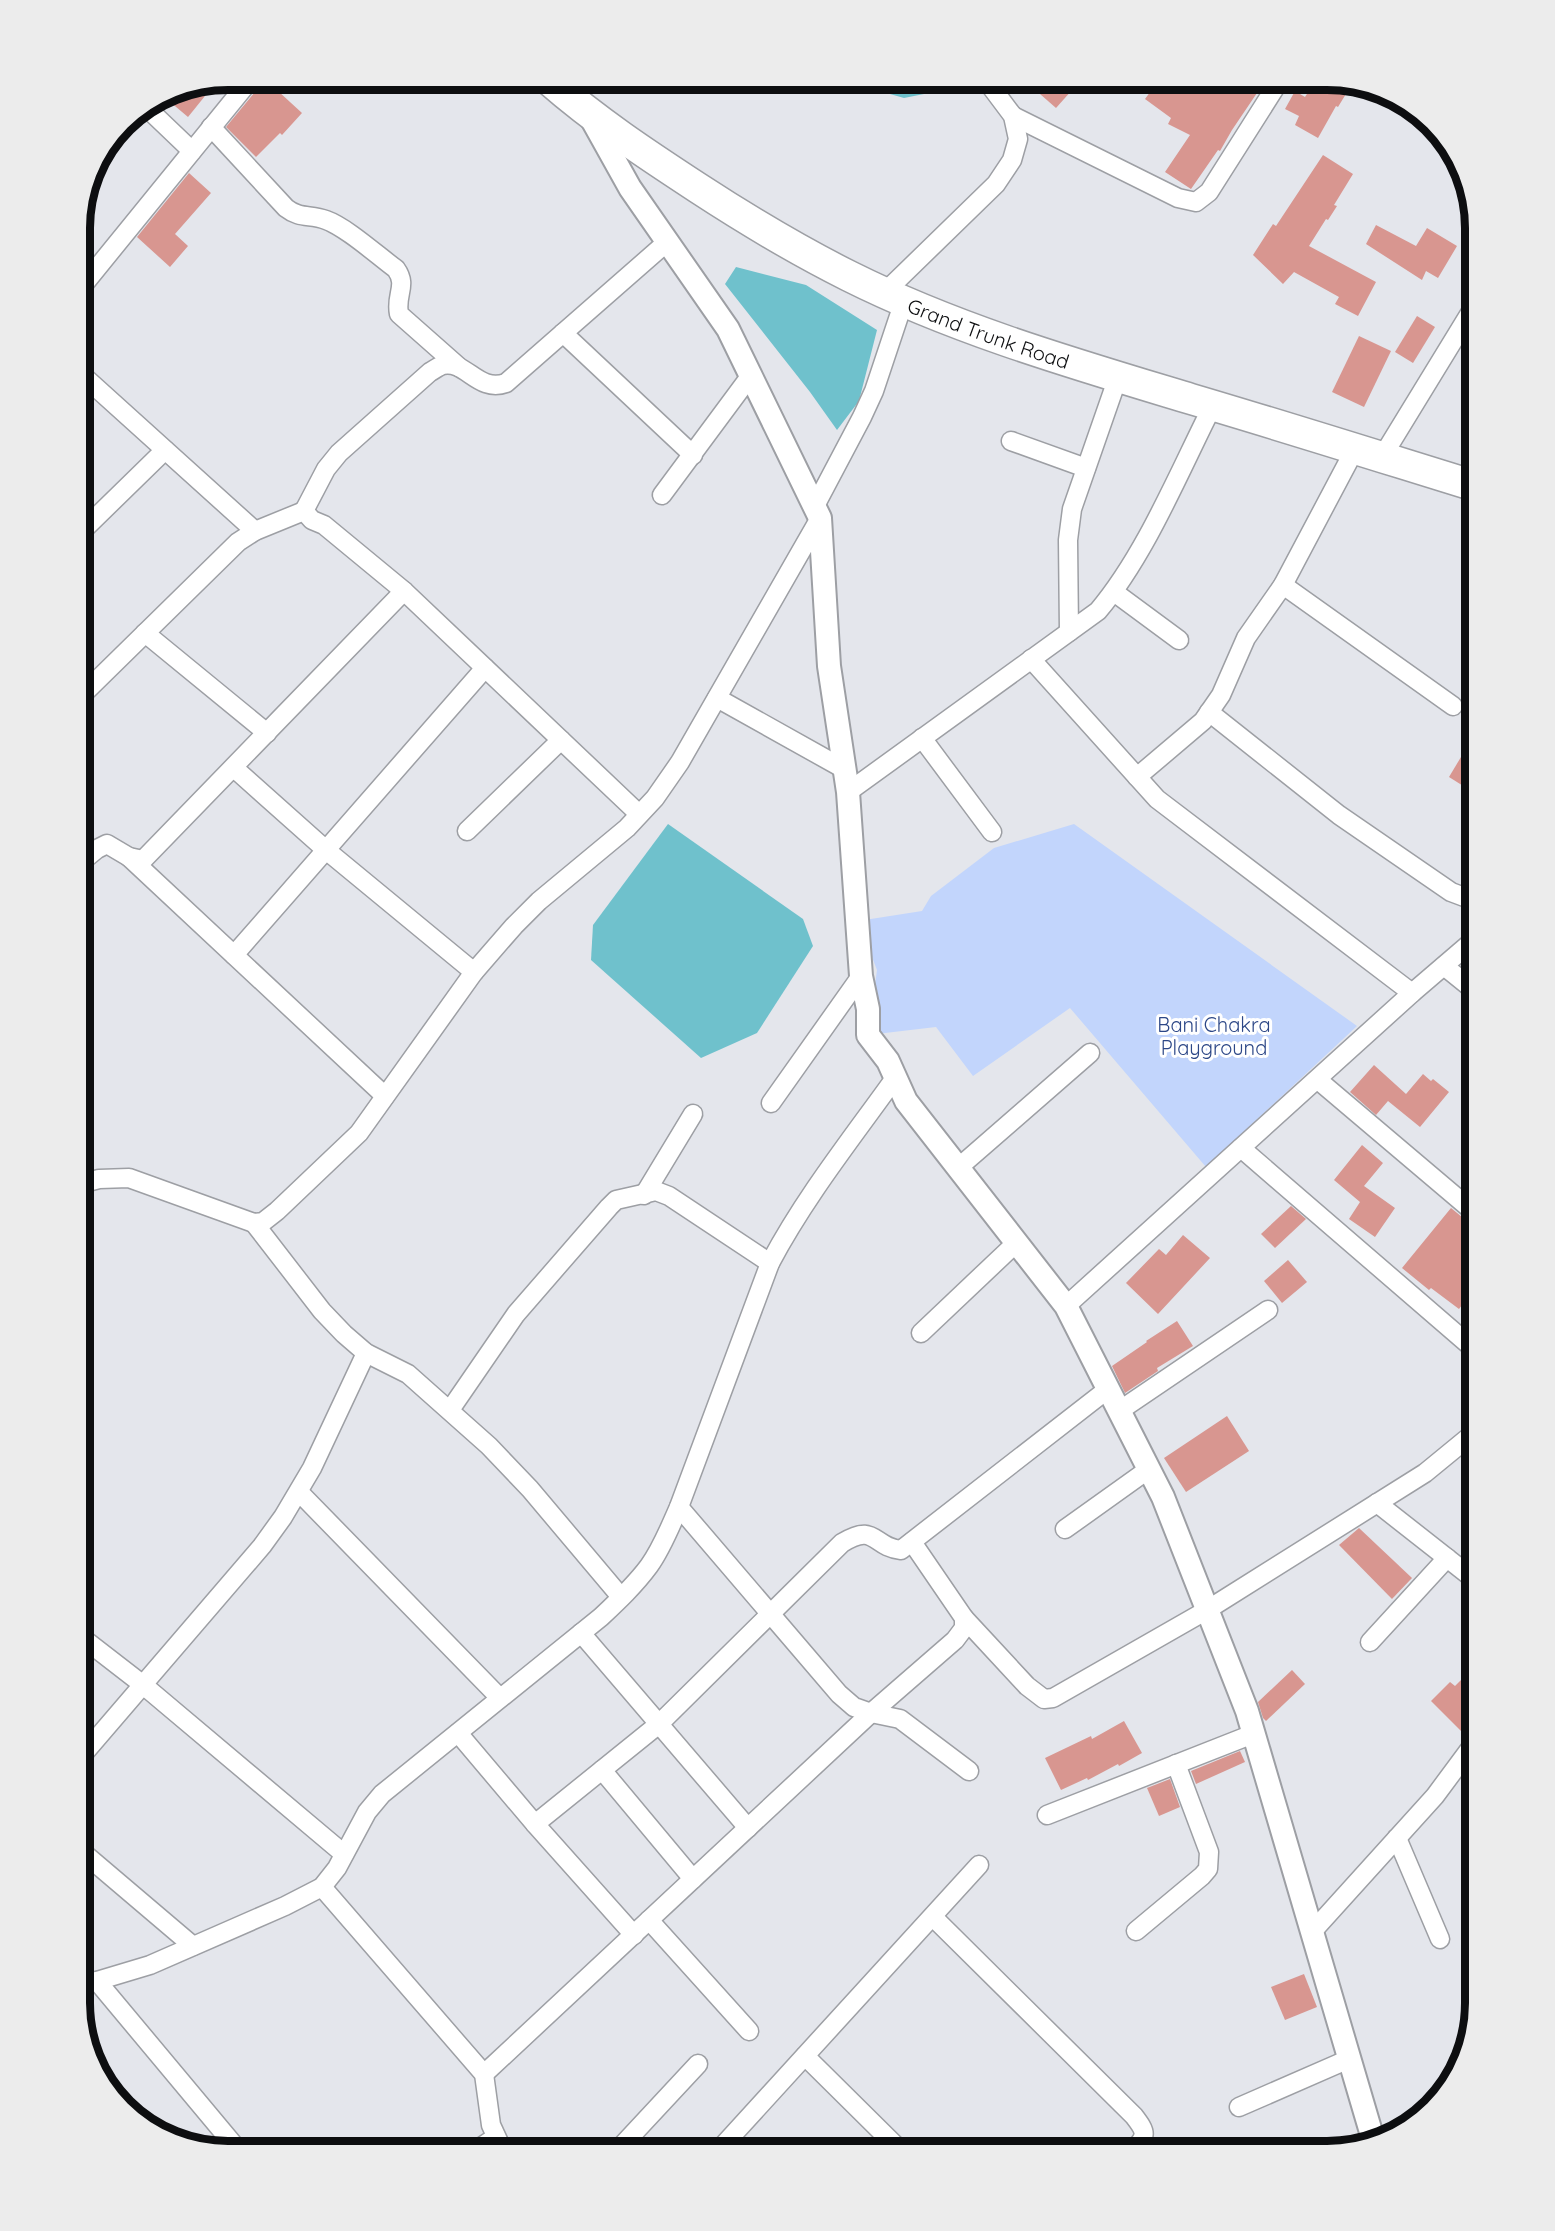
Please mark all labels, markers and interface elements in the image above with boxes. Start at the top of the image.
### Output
street label: Grand Trunk Road [904,292,1072,374]
park label: Bani Chakra Playground [1157,1012,1271,1060]

